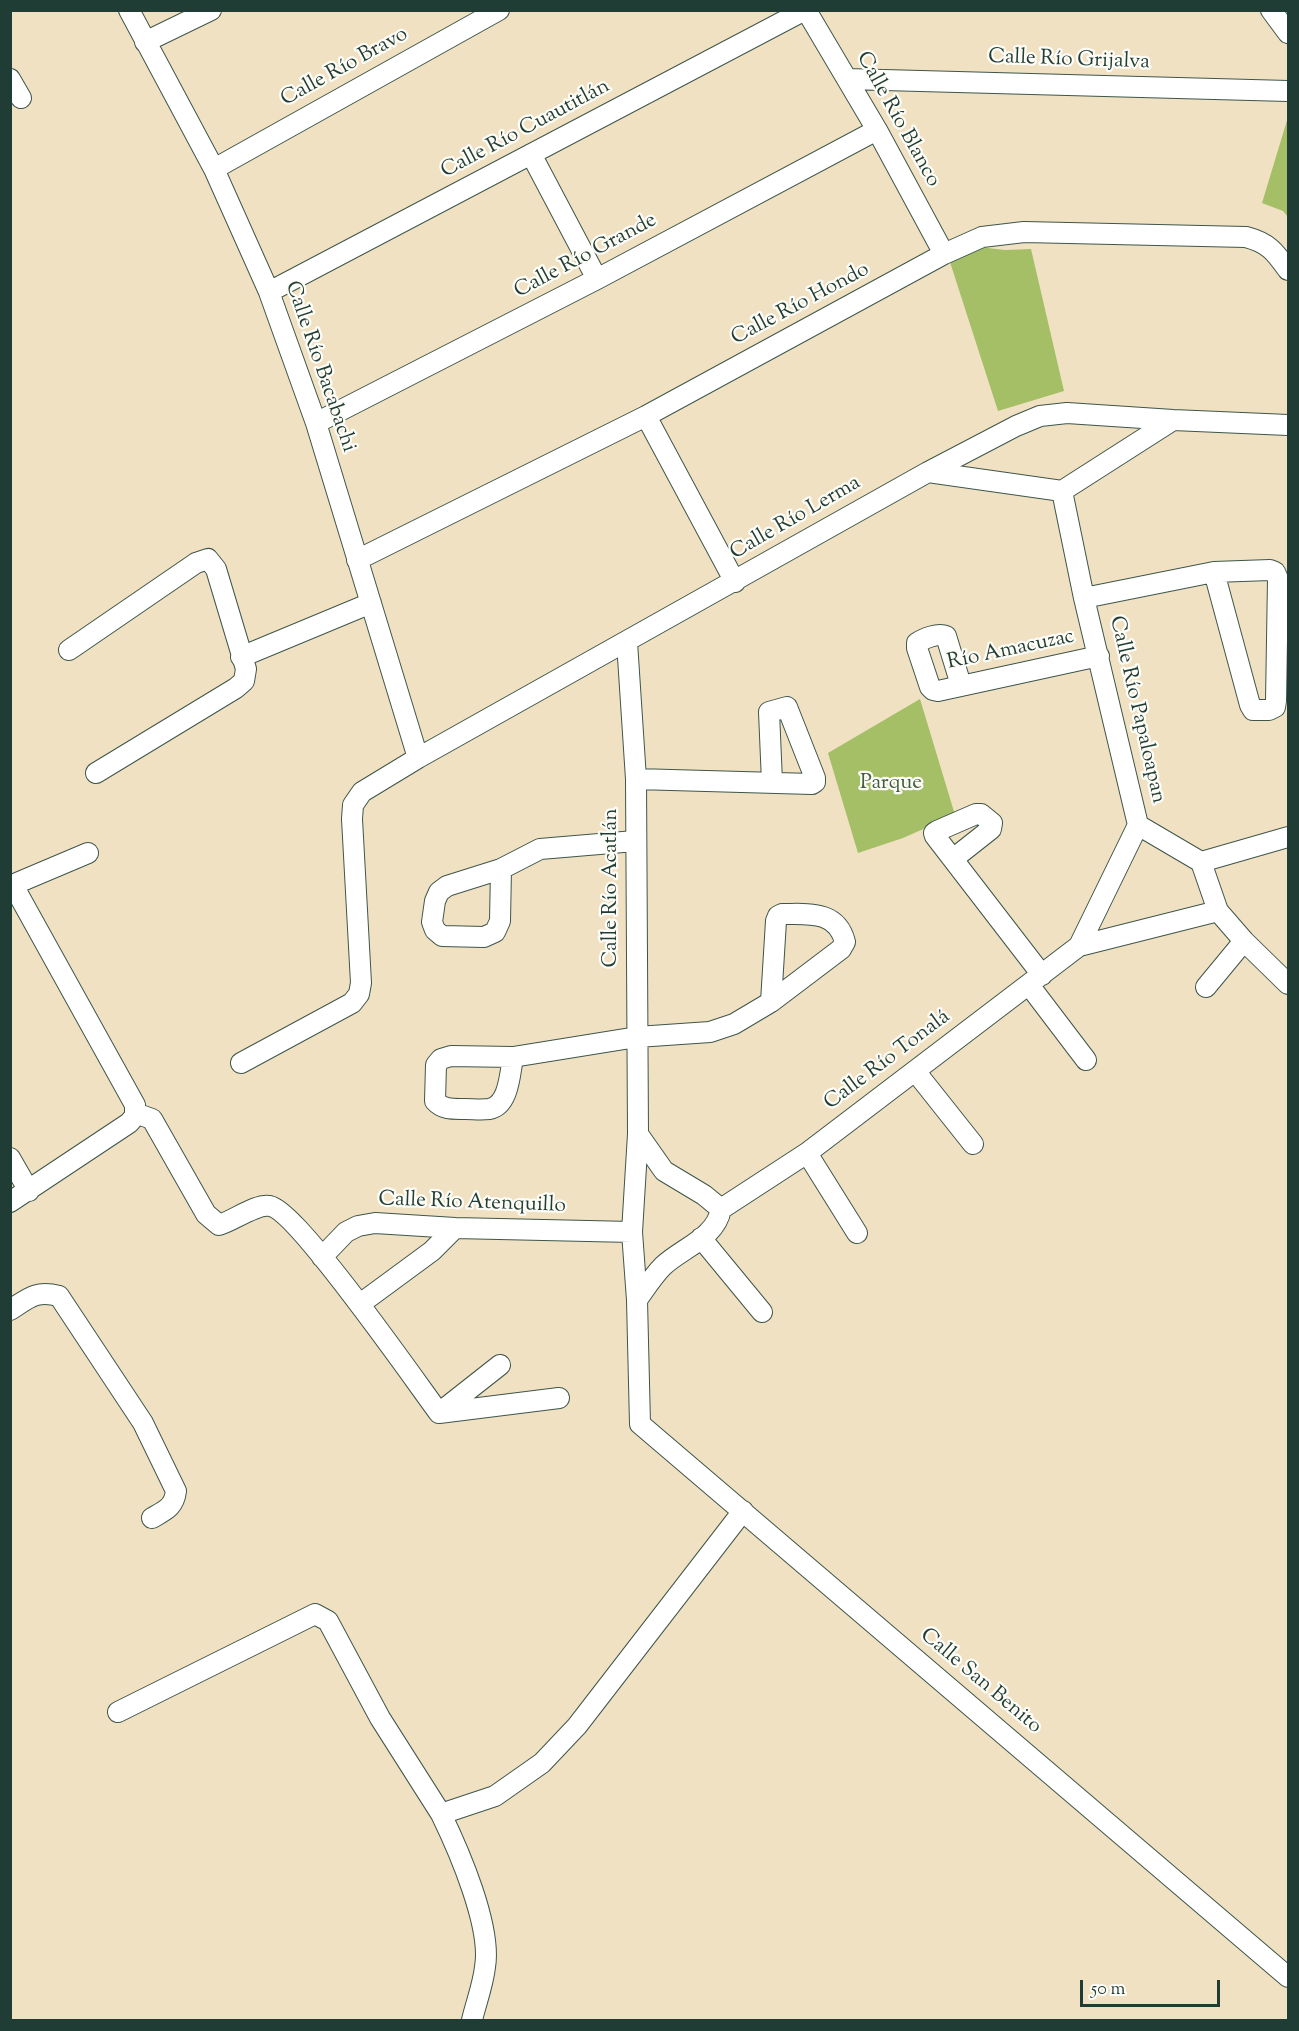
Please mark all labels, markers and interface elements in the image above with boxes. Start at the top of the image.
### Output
street label: Calle Río Bravo [277,23,413,113]
street label: Calle Río Grijalva [988,46,1150,76]
street label: Calle Río Blanco [849,48,945,192]
street label: Calle Río Cuautitlán [437,75,615,185]
street label: Calle Río Grande [511,209,661,305]
street label: Calle Río Hondo [728,258,874,352]
street label: Calle Río Bacabachi [278,278,360,456]
street label: Calle Río Lerma [726,472,866,566]
street label: Calle Río Papaloapan [1102,614,1170,806]
street label: Río Amacuzac [945,625,1077,677]
park label: Parque [860,771,922,797]
street label: Calle Río Acatlán [599,808,625,968]
street label: Calle Río Tonalá [820,1005,956,1117]
street label: Calle Río Atenquillo [378,1188,566,1220]
street label: Calle San Benito [914,1624,1046,1740]
scale bar [1083,1968,1222,2006]
text: 50 m [1091,1977,1125,2003]

